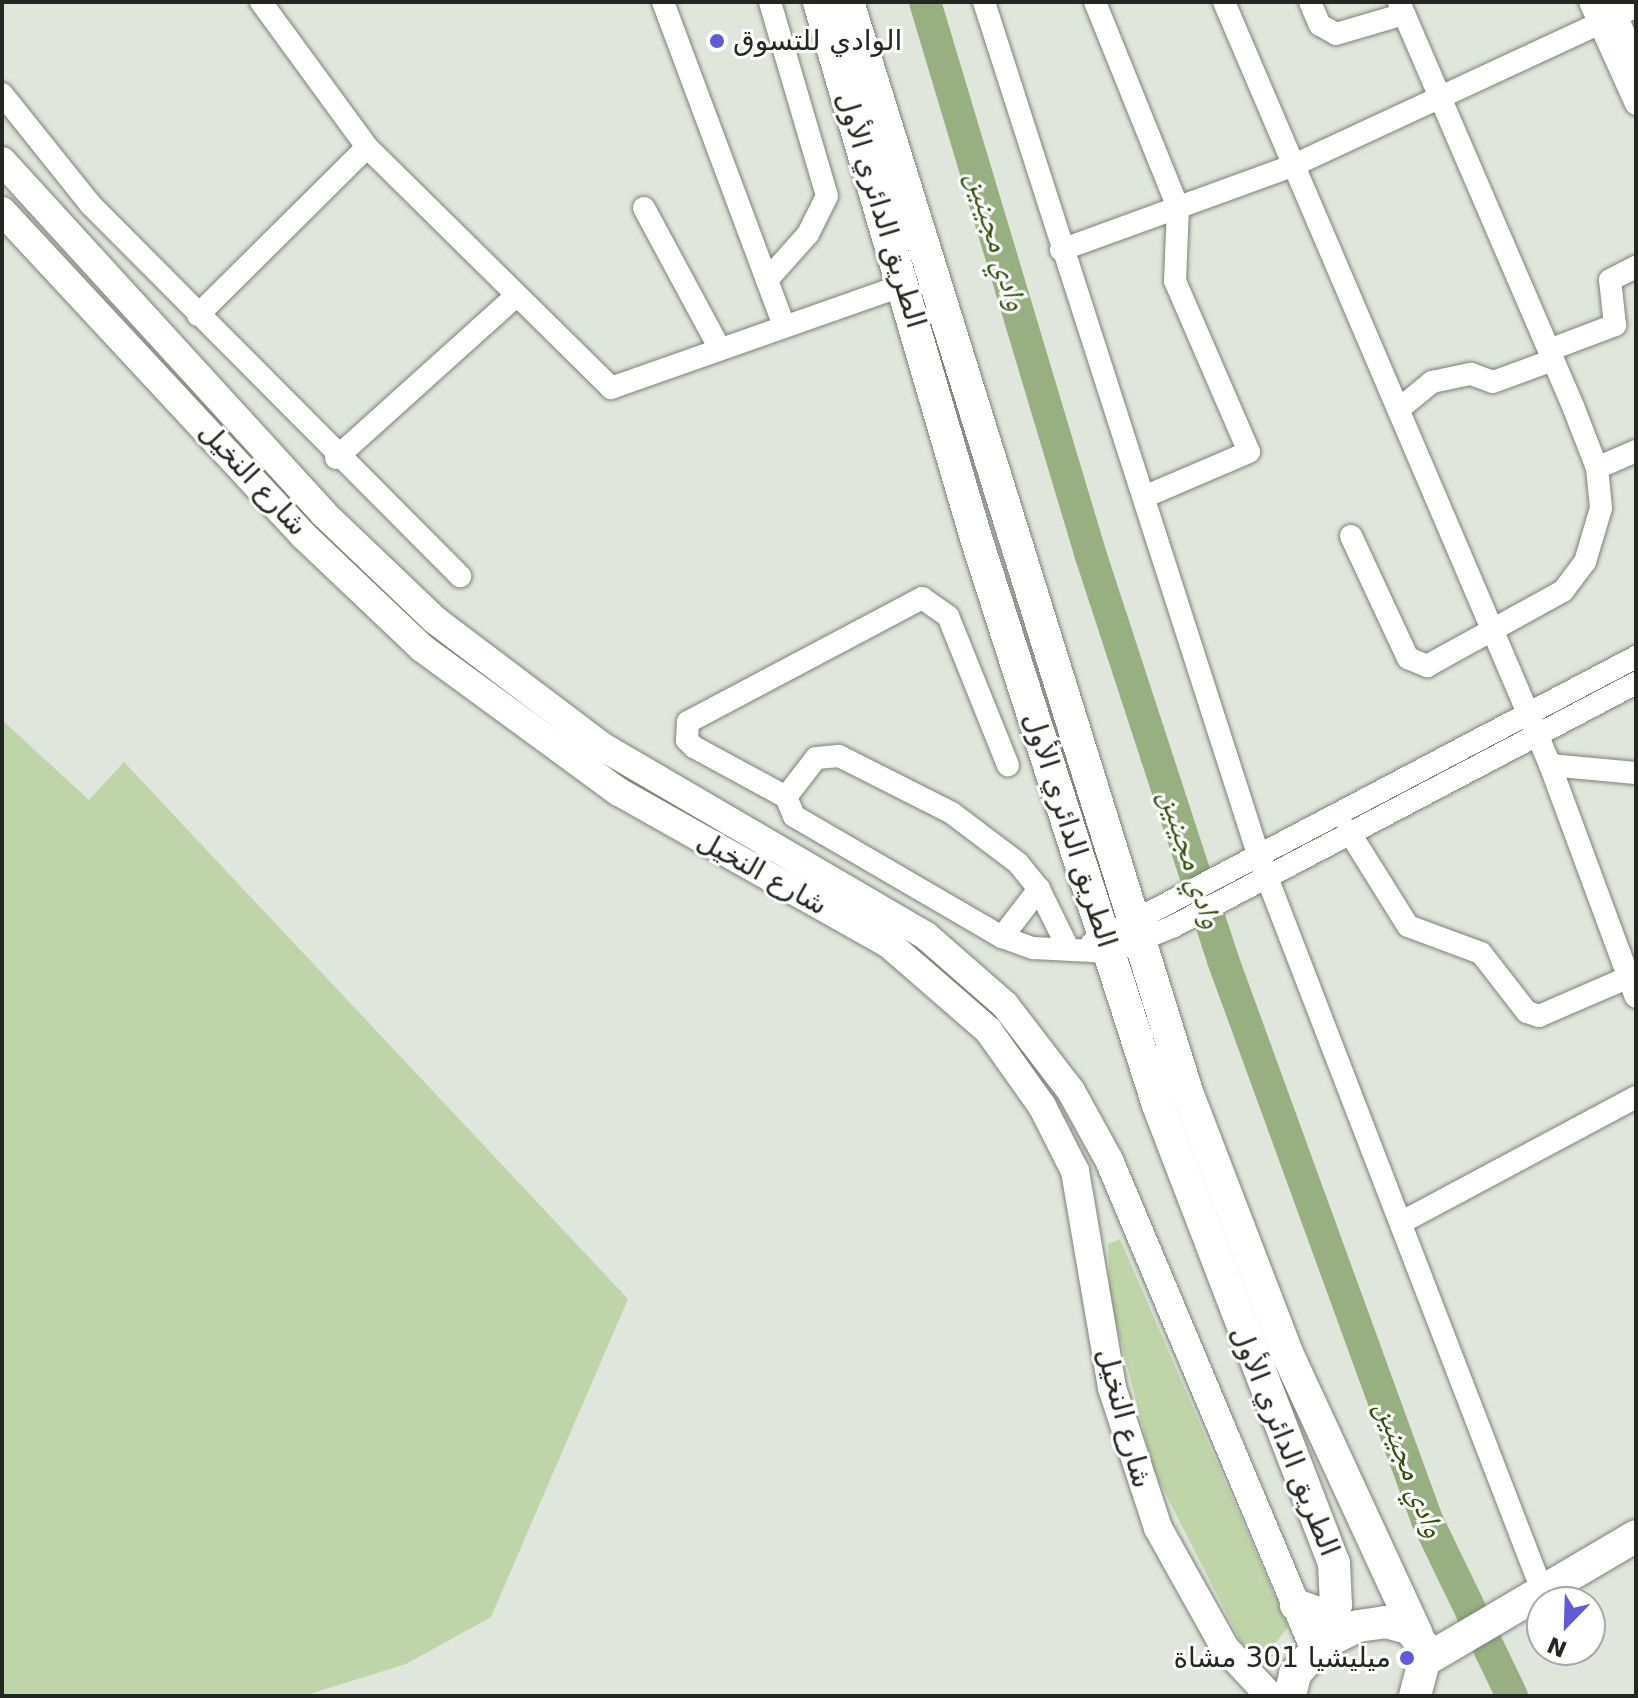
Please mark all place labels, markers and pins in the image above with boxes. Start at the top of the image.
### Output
place label: الوادي للتسوق [733,24,902,58]
marker: الوادي للتسوق [708,32,726,50]
place label: ميليشيا 301 مشاة [1173,1641,1391,1675]
marker: ميليشيا 301 مشاة [1398,1649,1416,1667]

